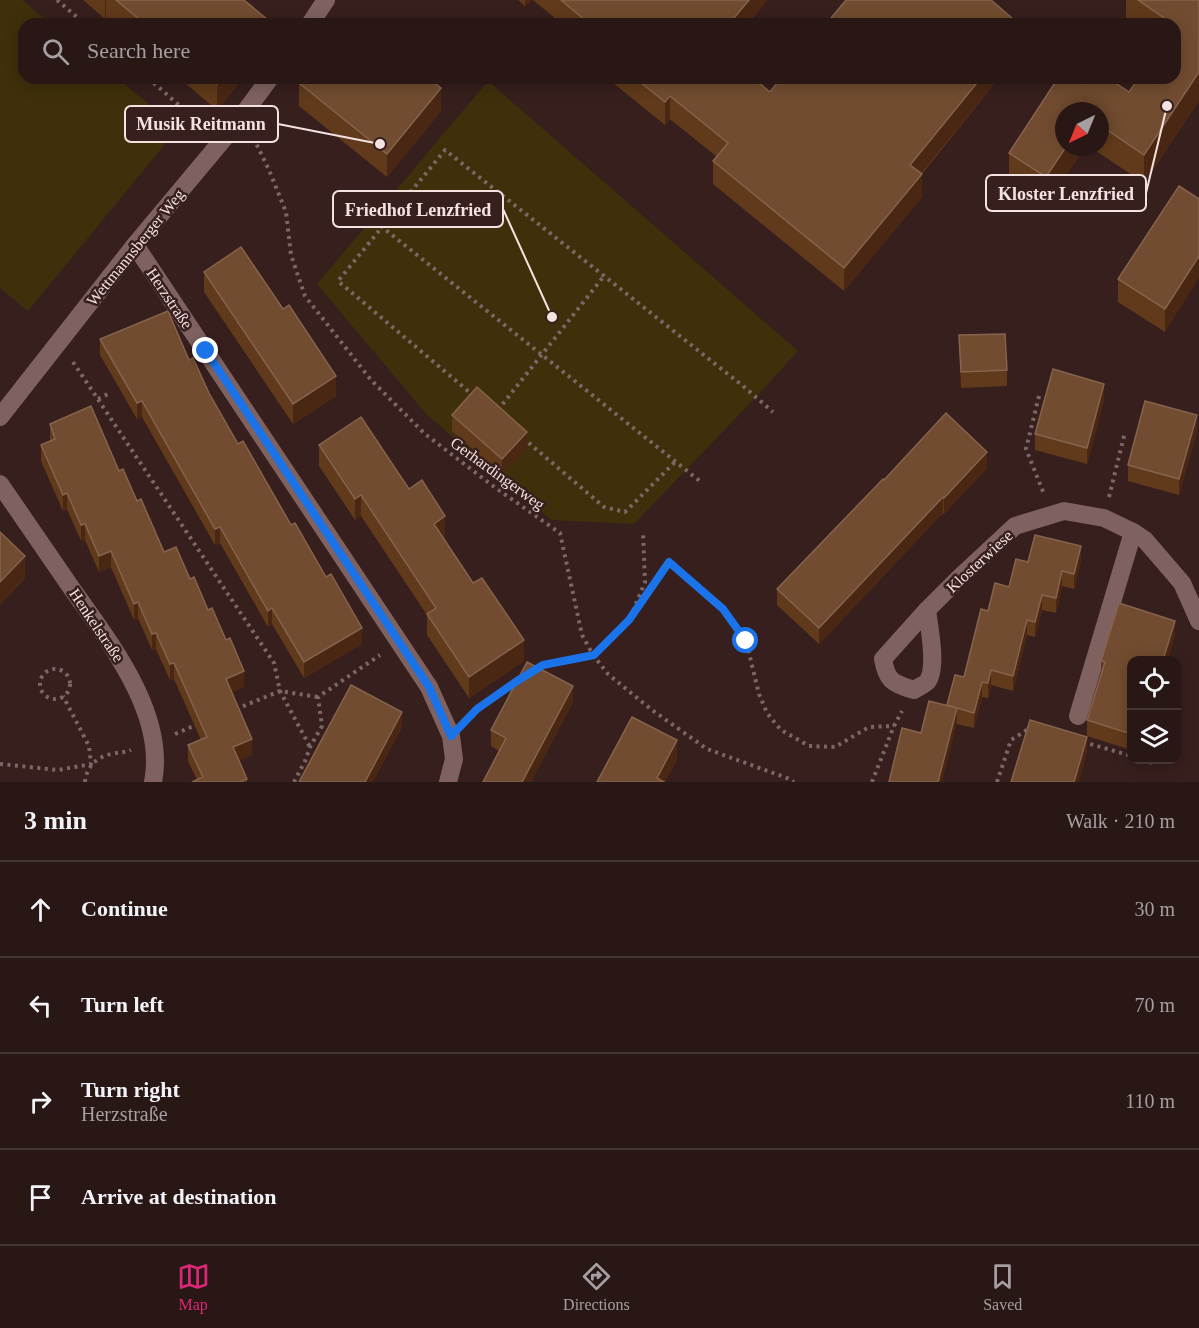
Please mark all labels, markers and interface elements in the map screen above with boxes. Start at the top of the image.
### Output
search box [18,18,1181,84]
icon: search [39,35,72,68]
text: Search here [87,38,190,63]
north arrow [1055,102,1109,156]
callout: Musik Reitmann [125,106,278,142]
text: Musik Reitmann [136,114,266,134]
callout: Kloster Lenzfried [986,175,1146,211]
text: Kloster Lenzfried [998,184,1134,204]
street label: Wettmannsberger Weg [83,186,188,310]
callout: Friedhof Lenzfried [333,191,503,227]
text: Friedhof Lenzfried [345,200,491,220]
street label: Herzstraße [143,265,196,332]
route end [192,337,218,363]
street label: Gerhardingerweg [447,434,548,514]
street label: Klosterwiese [943,527,1016,596]
street label: Henkelstraße [66,586,127,665]
route start [732,627,758,653]
map controls [1127,656,1181,764]
button: locate [1127,656,1181,710]
button: layers [1127,710,1181,764]
text: 3 min [24,806,87,835]
text: Walk · 210 m [1066,810,1175,832]
icon: ahead [24,893,57,926]
text: Continue [81,896,168,921]
text: 30 m [1134,898,1175,920]
icon: left [24,989,57,1022]
text: Turn left [81,992,164,1017]
text: 70 m [1134,994,1175,1016]
text: Turn right [81,1077,180,1102]
icon: right [24,1085,57,1118]
text: 110 m [1125,1090,1175,1112]
text: Herzstraße [81,1103,168,1125]
icon: arrive [24,1181,57,1214]
text: Arrive at destination [81,1184,277,1209]
tab: Map [177,1260,210,1314]
tab: Directions [563,1260,630,1314]
tab: Saved [983,1260,1022,1314]

